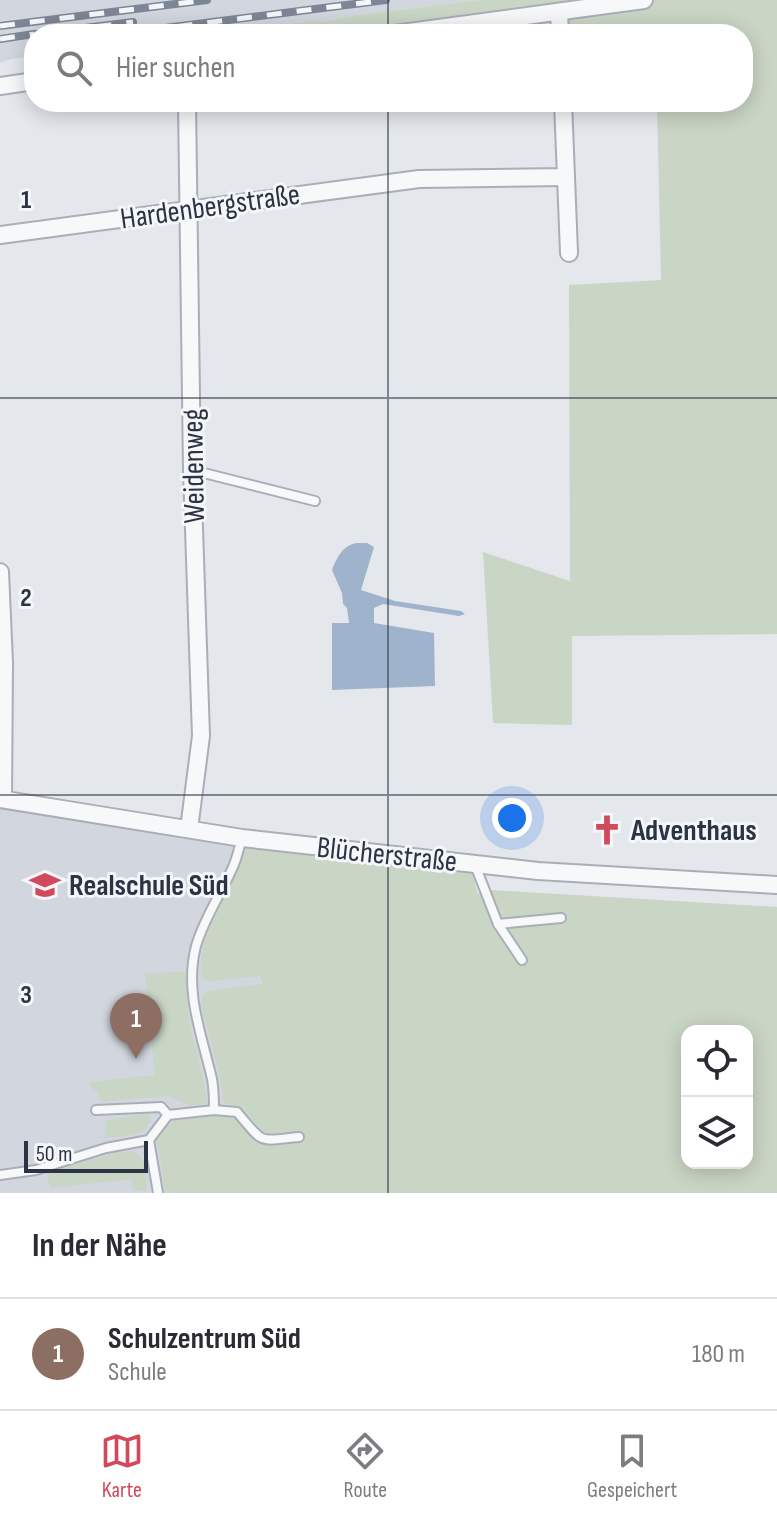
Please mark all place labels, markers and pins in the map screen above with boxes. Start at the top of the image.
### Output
church icon: Adventhaus [590,813,624,847]
place label: Adventhaus [630,813,757,849]
school or university icon: Realschule Süd [28,868,62,902]
place label: Realschule Süd [69,868,229,904]
pin: 1 [110,993,162,1059]

